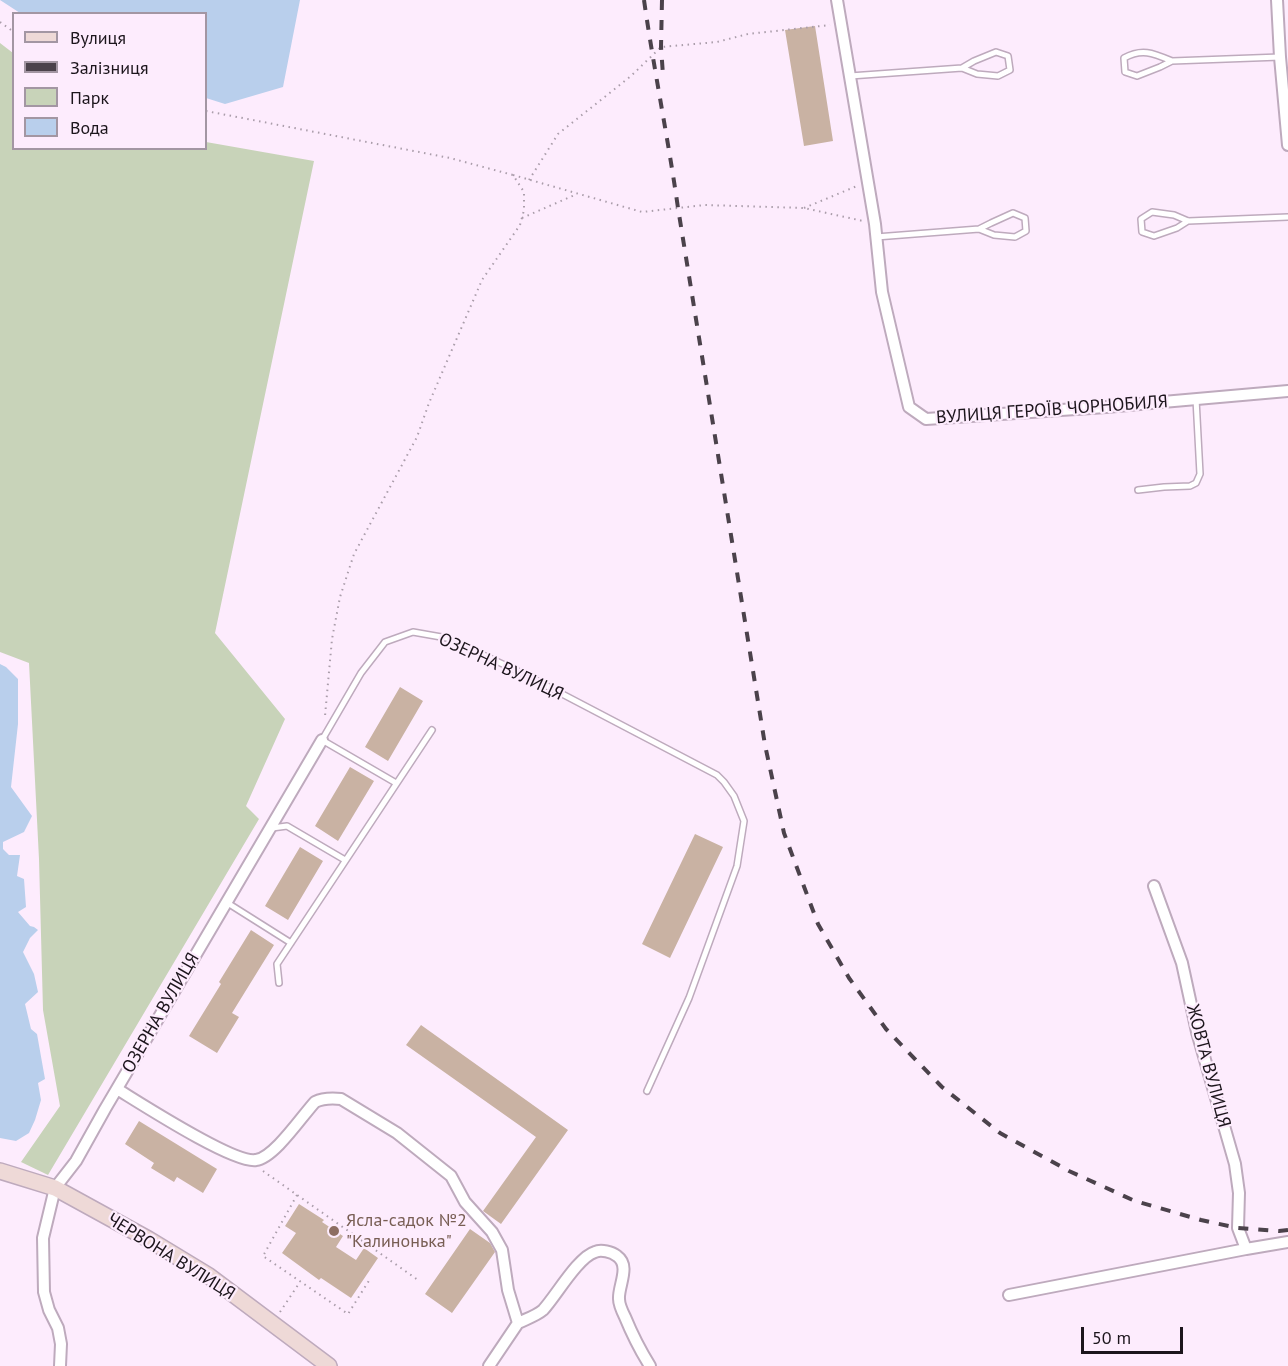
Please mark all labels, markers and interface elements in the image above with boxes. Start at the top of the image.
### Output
legend [12,12,207,150]
text: Вулиця [70,26,126,49]
text: Залізниця [70,56,148,79]
text: Парк [70,86,109,109]
text: Вода [70,116,109,139]
street label: ВУЛИЦЯ ГЕРОЇВ ЧОРНОБИЛЯ [935,391,1169,429]
street label: ОЗЕРНА ВУЛИЦЯ [435,629,567,705]
street label: ОЗЕРНА ВУЛИЦЯ [118,949,204,1077]
street label: ЖОВТА ВУЛИЦЯ [1181,1002,1235,1130]
street label: ЧЕРВОНА ВУЛИЦЯ [103,1209,239,1305]
place label: Ясла-садок №2 "Калинонька" [346,1210,467,1252]
marker: Ясла-садок №2 "Калинонька" [327,1224,341,1238]
scale bar [1084,1315,1186,1353]
text: 50 m [1092,1326,1131,1349]

